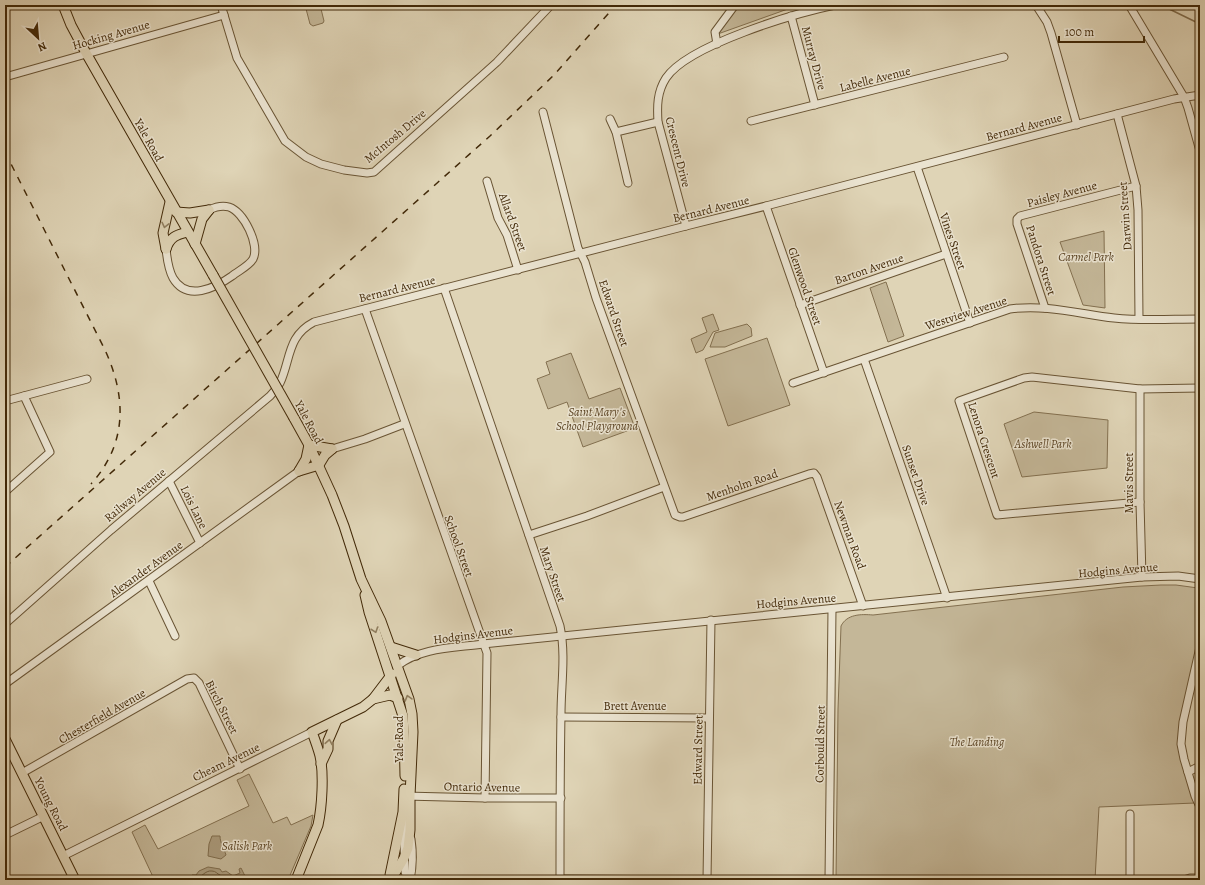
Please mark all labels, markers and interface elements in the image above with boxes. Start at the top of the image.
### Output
street label: Hocking Avenue [70,16,152,54]
north arrow [18,18,58,58]
scale bar [1059,18,1144,44]
street label: Murray Drive [798,24,830,92]
text: 100 m [1065,24,1094,40]
text: N [35,38,49,55]
street label: Labelle Avenue [838,62,912,96]
street label: McIntosh Drive [361,105,429,167]
street label: Bernard Avenue [984,109,1064,145]
street label: Yale Road [130,115,168,165]
street label: Crescent Drive [662,115,694,189]
street label: Paisley Avenue [1025,177,1099,211]
street label: Darwin Street [1115,181,1135,251]
street label: Allard Street [495,190,531,253]
street label: Bernard Avenue [671,192,751,226]
street label: Vines Street [936,210,970,271]
one-way arrow [161,221,170,228]
street label: Pandora Street [1022,223,1060,297]
street label: Glenwood Street [784,245,826,327]
park label: Carmel Park [1058,249,1114,265]
street label: Barton Avenue [832,250,906,288]
street label: Bernard Avenue [357,272,437,306]
street label: Edward Street [595,277,633,349]
street label: Westview Avenue [922,292,1009,334]
street label: Yale Road [290,397,327,447]
street label: Lenora Crescent [964,400,1004,480]
park label: Saint Mary's School Playground [556,404,638,434]
park label: Ashwell Park [1013,436,1072,452]
street label: Sunset Drive [898,443,934,507]
street label: Mavis Street [1121,453,1137,513]
street label: Railway Avenue [101,464,169,526]
street label: Menholm Road [704,465,780,505]
street label: Lois Lane [177,483,211,531]
street label: Newman Road [830,499,870,572]
street label: School Street [440,513,478,579]
street label: Alexander Avenue [105,537,186,602]
street label: Mary Street [536,544,570,604]
street label: Hodgins Avenue [1077,559,1159,581]
street label: Hodgins Avenue [755,590,837,612]
street label: Hodgins Avenue [432,622,514,648]
one-way arrow [370,627,379,634]
street label: Birch Street [202,677,242,737]
street label: Chesterfield Avenue [56,685,148,747]
one-way arrow [405,695,413,701]
street label: Brett Avenue [604,698,666,714]
street label: Corbould Street [811,705,829,783]
street label: Yale Road [391,715,407,764]
street label: Edward Street [689,715,707,785]
park label: The Landing [950,734,1005,750]
street label: Cheam Avenue [190,739,262,785]
one-way arrow [324,739,333,746]
street label: Young Road [30,773,72,834]
street label: Ontario Avenue [444,778,520,796]
park label: Salish Park [222,838,273,854]

